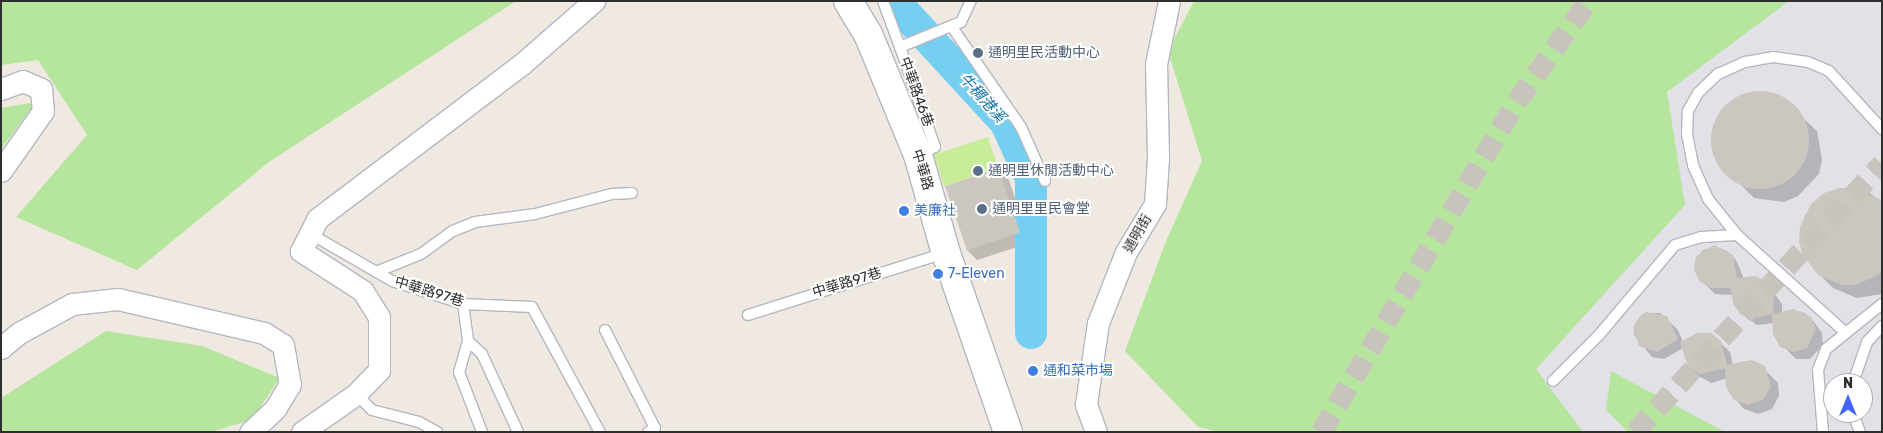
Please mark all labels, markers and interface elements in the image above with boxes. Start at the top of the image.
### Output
place label: 通明里民活動中心 [988,45,1100,61]
marker: 通明里民活動中心 [972,47,984,59]
street label: 中華路46巷 [896,55,936,129]
water label: 牛稠港溪 [955,70,1009,126]
street label: 中華路 [908,147,936,193]
place label: 通明里休閒活動中心 [988,163,1114,179]
marker: 通明里休閒活動中心 [972,165,984,177]
place label: 通明里里民會堂 [992,201,1090,217]
place label: 美廉社 [914,203,956,219]
marker: 通明里里民會堂 [976,203,988,215]
marker: 美廉社 [898,205,910,217]
street label: 通明街 [1120,212,1156,256]
street label: 中華路97巷 [810,265,884,301]
place label: 7-Eleven [948,266,1005,282]
marker: 7-Eleven [932,268,944,280]
street label: 中華路97巷 [392,274,466,310]
place label: 通和菜市場 [1043,363,1113,379]
marker: 通和菜市場 [1027,365,1039,377]
north arrow [1823,373,1873,423]
text: N [1843,375,1853,392]

